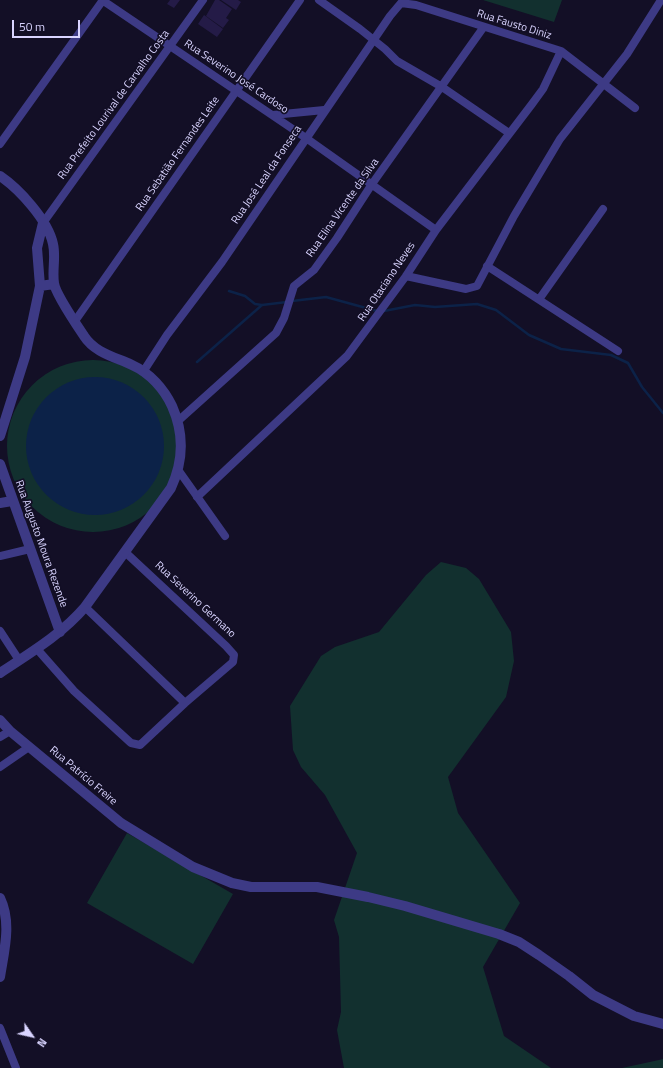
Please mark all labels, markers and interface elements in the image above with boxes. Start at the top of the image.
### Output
street label: Rua Fausto Diniz [475,7,553,43]
scale bar [14,12,82,38]
text: 50 m [19,17,45,36]
street label: Rua Prefeito Lourival de Carvalho Costa [55,28,173,182]
street label: Rua Severino José Cardoso [181,37,291,117]
street label: Rua Sebatião Fernandes Leite [133,94,223,214]
street label: Rua José Leal da Fonseca [229,123,305,227]
street label: Rua Elina Vicente da Silva [304,156,382,260]
street label: Rua Otaciano Neves [356,240,418,324]
street label: Rua Augusto Moura Rezende [12,479,70,609]
street label: Rua Severino Germano [152,559,238,641]
street label: Rua Patrício Freire [46,744,120,808]
north arrow [12,1016,52,1056]
text: N [33,1035,51,1050]

